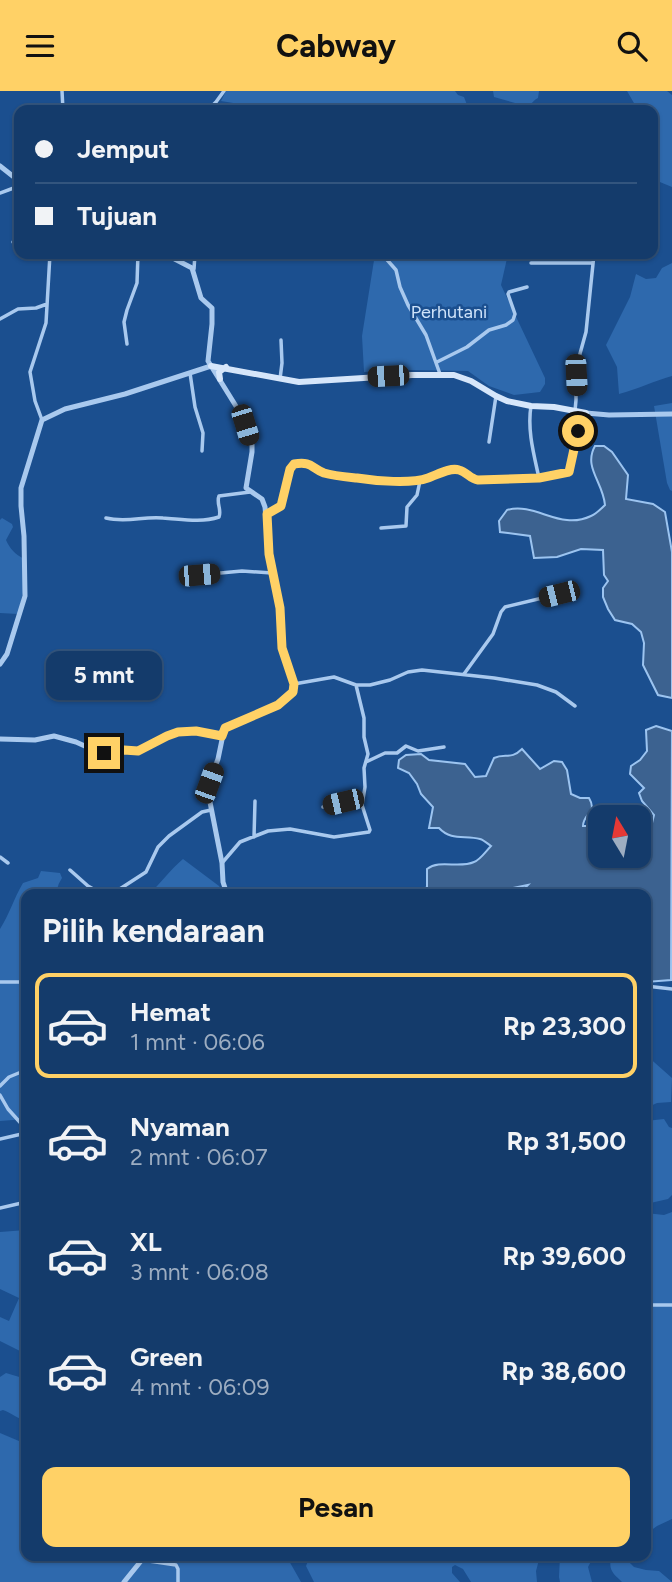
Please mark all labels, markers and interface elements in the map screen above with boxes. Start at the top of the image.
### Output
icon: menu [21,27,59,65]
text: Cabway [276,27,396,65]
icon: search [613,27,651,65]
text: Jemput [77,133,169,165]
text: Tujuan [77,200,157,232]
park label: Perhutani [411,301,487,323]
car [565,353,588,397]
car [367,364,410,388]
car [229,402,262,448]
route start [562,415,594,447]
car [178,563,221,587]
car [537,579,582,609]
callout: 5 mnt [46,651,162,701]
text: 5 mnt [73,661,135,689]
route end [88,737,120,769]
car [192,760,227,806]
car [321,787,366,817]
north arrow [588,805,651,868]
map controls [588,805,651,868]
text: Pilih kendaraan [42,912,265,950]
icon: car [46,994,109,1057]
text: Hemat [130,996,211,1028]
text: Rp 23,300 [503,1010,626,1042]
text: 1 mnt · 06:06 [130,1028,265,1056]
icon: car [46,1109,109,1172]
text: Nyaman [130,1111,230,1143]
text: Rp 31,500 [507,1125,626,1157]
text: 2 mnt · 06:07 [130,1143,268,1171]
icon: car [46,1224,109,1287]
text: XL [130,1226,162,1258]
text: Rp 39,600 [502,1240,626,1272]
text: 3 mnt · 06:08 [130,1258,269,1286]
icon: car [46,1339,109,1402]
text: Green [130,1341,203,1373]
text: Rp 38,600 [502,1355,626,1387]
text: 4 mnt · 06:09 [130,1373,270,1401]
button: Pesan [42,1467,630,1547]

